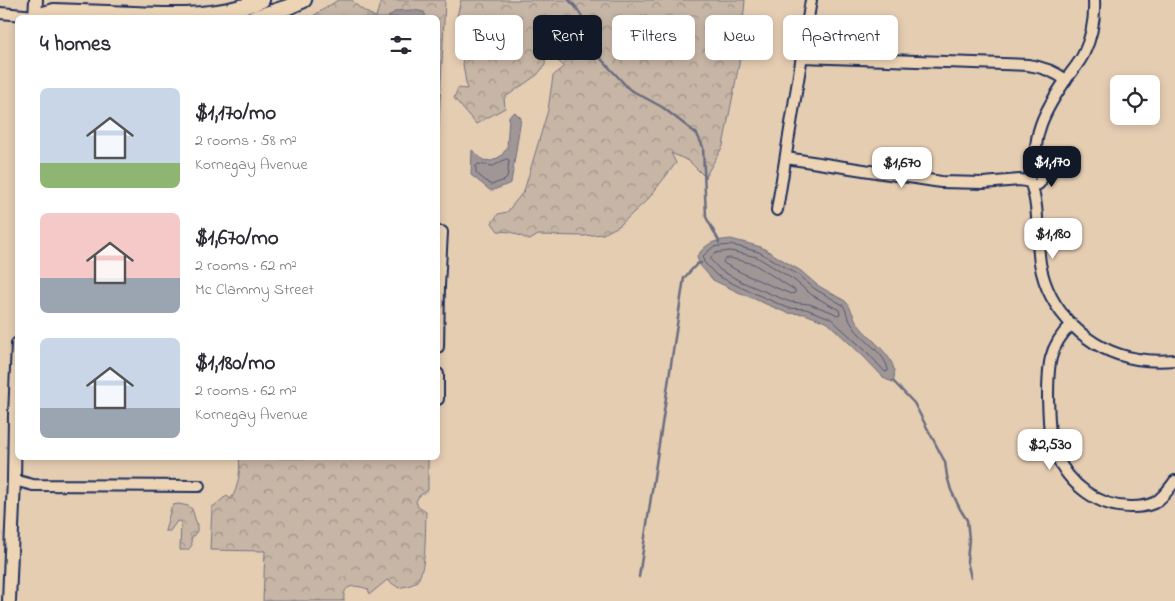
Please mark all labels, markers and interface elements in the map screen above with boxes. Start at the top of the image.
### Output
chip: Buy [455,15,523,60]
chip: Rent [533,15,602,60]
chip: Filters [612,15,695,60]
chip: New [705,15,773,60]
chip: Apartment [783,15,898,60]
text: 4 homes [40,30,111,60]
icon: filters [387,31,415,59]
map controls [1110,75,1160,125]
button: locate [1110,75,1160,125]
text: $1,170/mo [195,99,276,129]
icon: home [80,108,140,168]
text: 2 rooms · 58 m² [195,129,297,153]
pin: $1,670 [861,146,943,189]
pin: $1,170 [1011,146,1093,188]
text: $1,170 [1034,150,1070,174]
text: $1,670 [883,151,921,175]
text: Kornegay Avenue [195,153,308,177]
pin: $1,180 [1012,218,1094,260]
text: $1,180 [1035,222,1071,246]
text: $1,670/mo [195,224,279,254]
icon: home [80,233,140,293]
text: 2 rooms · 62 m² [195,254,297,278]
text: Mc Clammy Street [195,278,314,302]
text: $1,180/mo [195,349,275,379]
icon: home [80,358,140,418]
text: 2 rooms · 62 m² [195,379,297,403]
text: Kornegay Avenue [195,403,308,427]
pin: $2,530 [1009,428,1091,471]
text: $2,530 [1028,433,1072,457]

